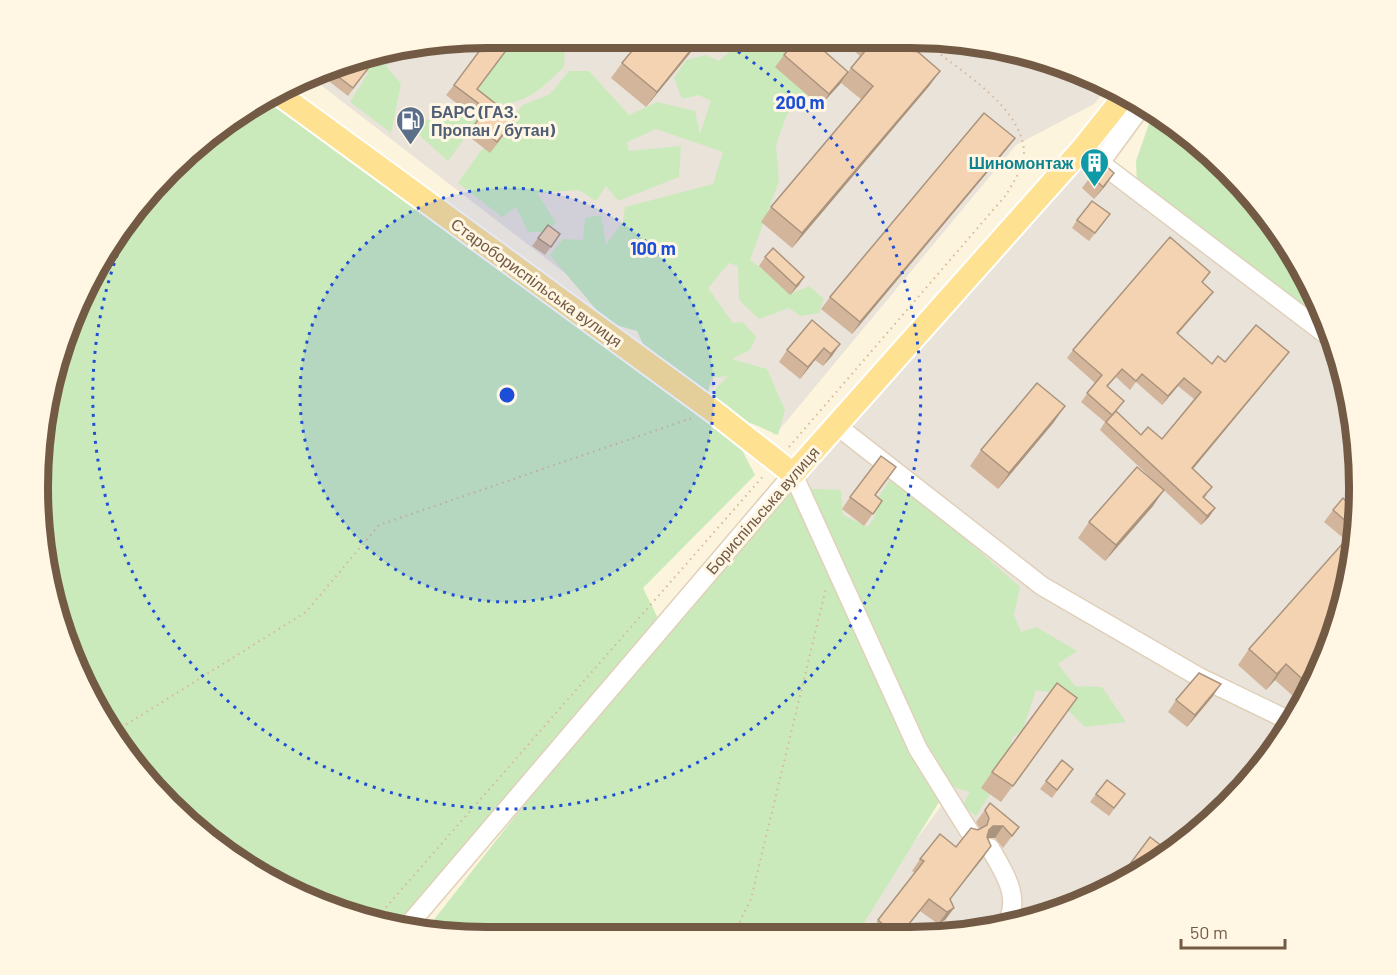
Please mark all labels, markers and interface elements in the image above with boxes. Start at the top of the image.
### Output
text: 200 m [775,91,825,113]
place label: БАРС (ГАЗ. Пропан / бутан) [431,102,555,139]
fuel station icon: БАРС (ГАЗ. Пропан / бутан) [394,104,426,146]
building icon: Шиномонтаж [1078,146,1110,188]
place label: Шиномонтаж [969,153,1074,172]
street label: Старобориспільська вулиця [448,214,626,350]
text: 100 m [630,237,676,259]
centre of rings [497,385,517,405]
street label: Бориспільська вулиця [701,442,823,578]
scale bar [1181,912,1284,950]
text: 50 m [1190,921,1228,943]

